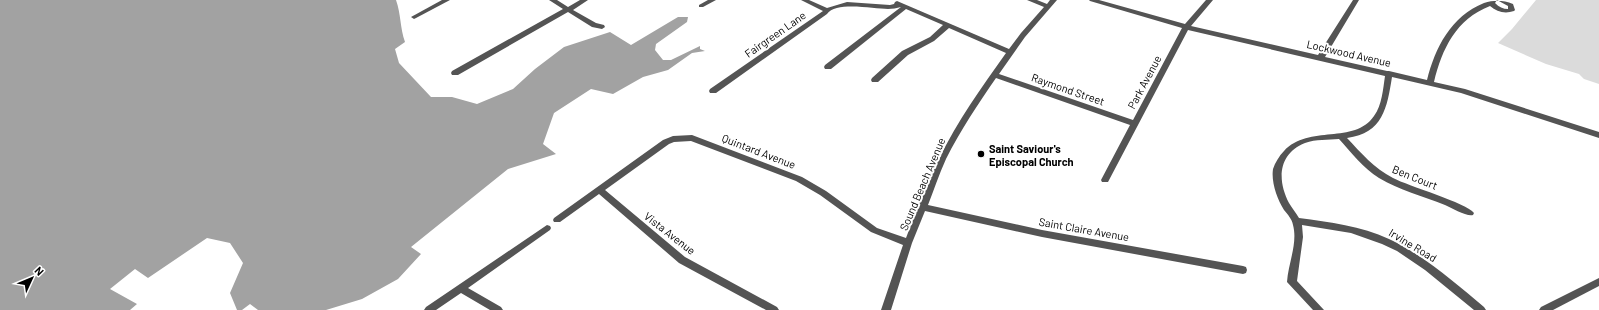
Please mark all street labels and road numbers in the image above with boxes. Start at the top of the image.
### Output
street label: Fairgreen Lane [742,8,808,60]
street label: Lockwood Avenue [1305,37,1393,69]
street label: Park Avenue [1124,53,1164,111]
street label: Raymond Street [1030,70,1106,108]
street label: Quintard Avenue [720,131,798,171]
street label: Sound Beach Avenue [897,136,947,232]
street label: Ben Court [1390,162,1440,192]
street label: Vista Avenue [642,209,698,257]
street label: Saint Claire Avenue [1038,215,1130,243]
street label: Irvine Road [1387,226,1439,264]

